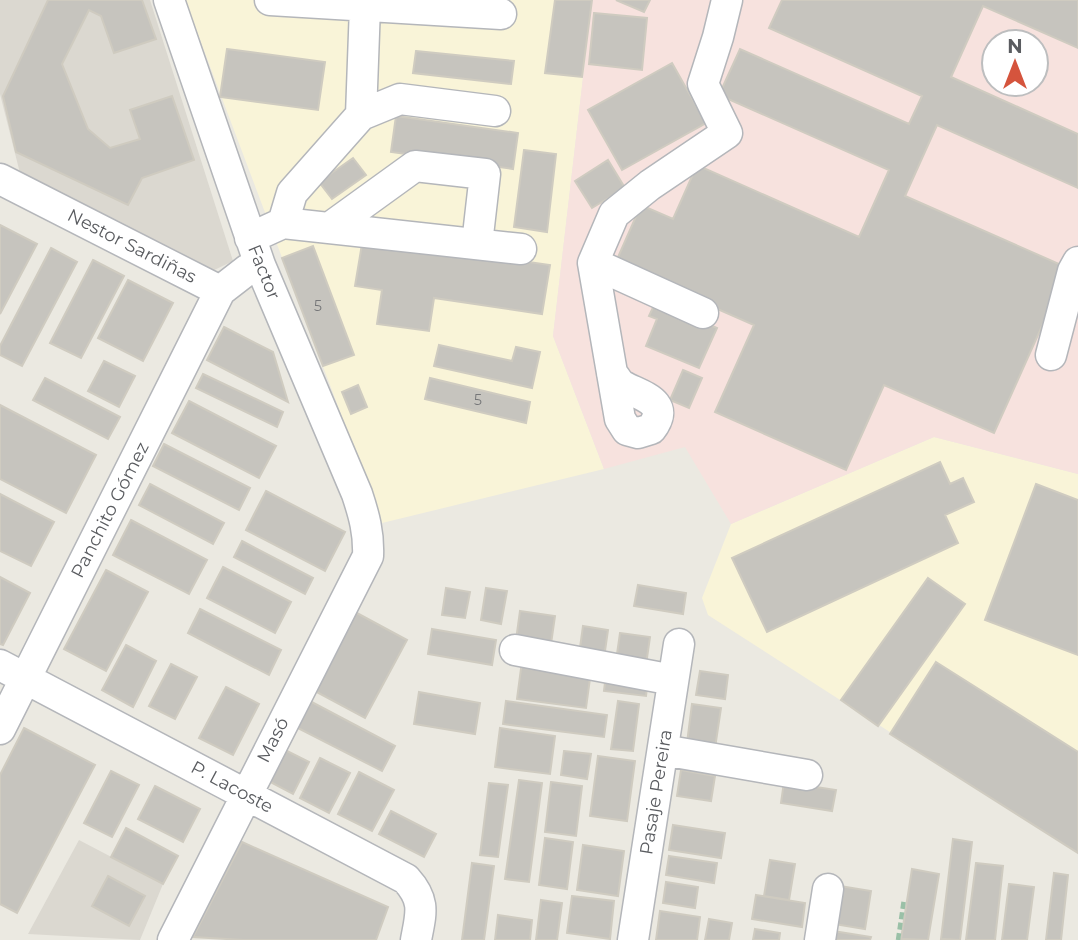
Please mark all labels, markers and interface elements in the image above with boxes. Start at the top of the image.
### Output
north arrow [980,28,1050,98]
text: N [1007,35,1023,58]
street label: Nestor Sardiñas [64,204,200,288]
street label: Factor [243,241,285,303]
house number: 5 [314,297,322,315]
house number: 5 [474,391,482,409]
street label: Panchito Gómez [66,438,154,582]
street label: Masó [252,714,294,766]
street label: Pasaje Pereira [635,728,677,856]
street label: P. Lacoste [187,756,277,818]

